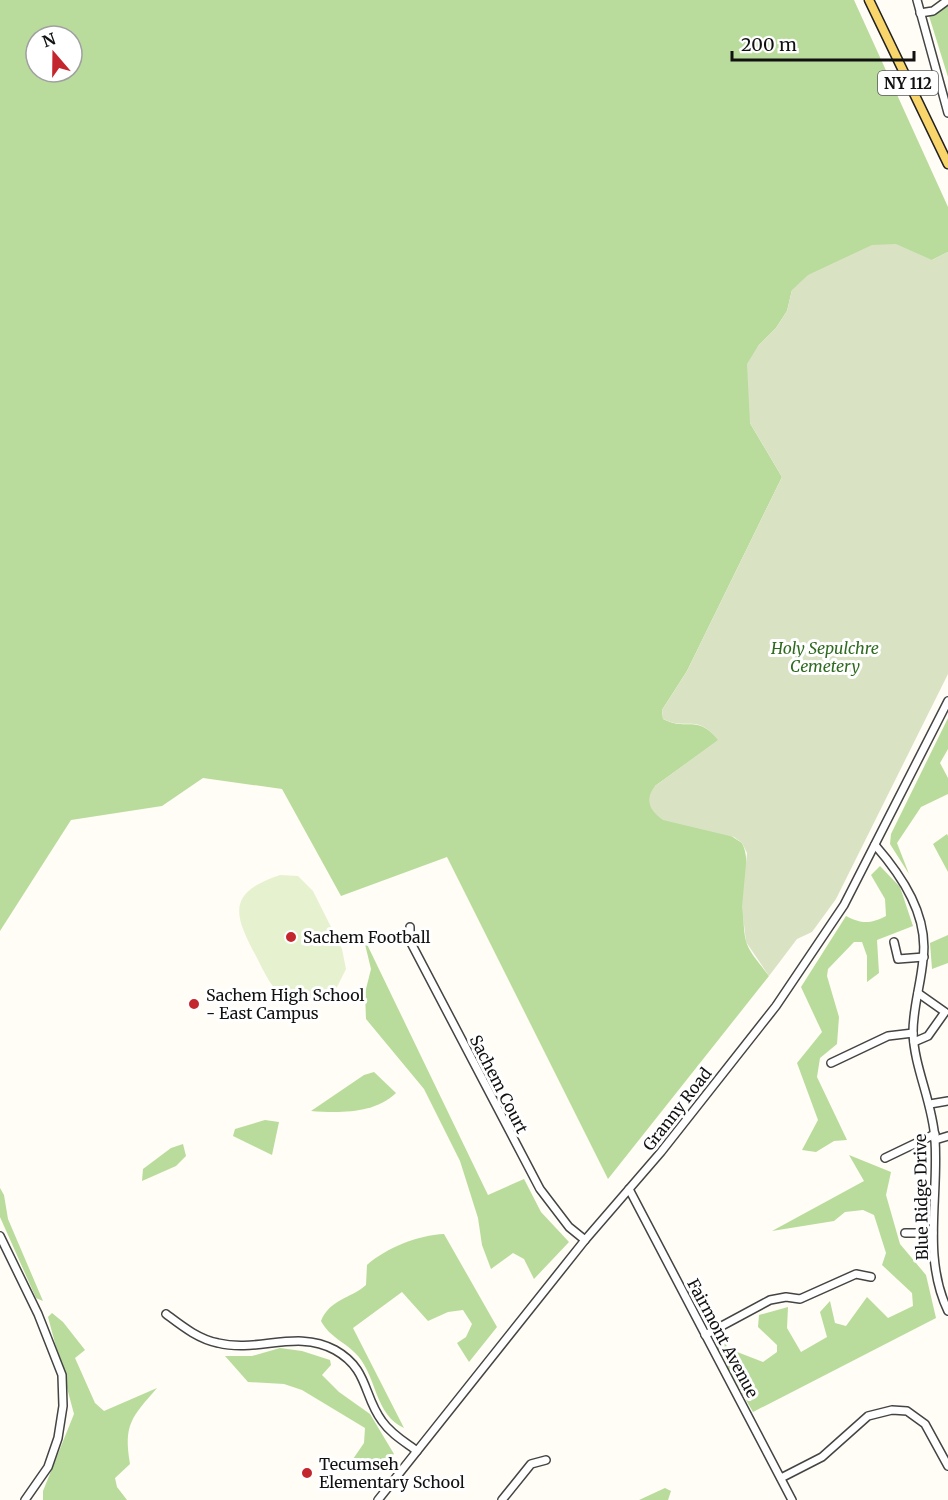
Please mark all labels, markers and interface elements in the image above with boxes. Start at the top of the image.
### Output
north arrow [24,24,84,84]
scale bar [732,24,914,62]
text: N [40,28,59,51]
text: 200 m [741,33,797,56]
road number: NY 112 [878,71,938,95]
park label: Holy Sepulchre Cemetery [770,638,879,676]
place label: Sachem Football [303,927,431,947]
marker: Sachem Football [284,930,298,944]
place label: Sachem High School - East Campus [206,985,365,1023]
marker: Sachem High School - East Campus [187,997,201,1011]
street label: Sachem Court [466,1031,533,1137]
street label: Granny Road [638,1063,716,1154]
street label: Blue Ridge Drive [910,1134,932,1260]
street label: Fairmont Avenue [683,1275,763,1401]
place label: Tecumseh Elementary School [319,1454,465,1492]
marker: Tecumseh Elementary School [300,1466,314,1480]

